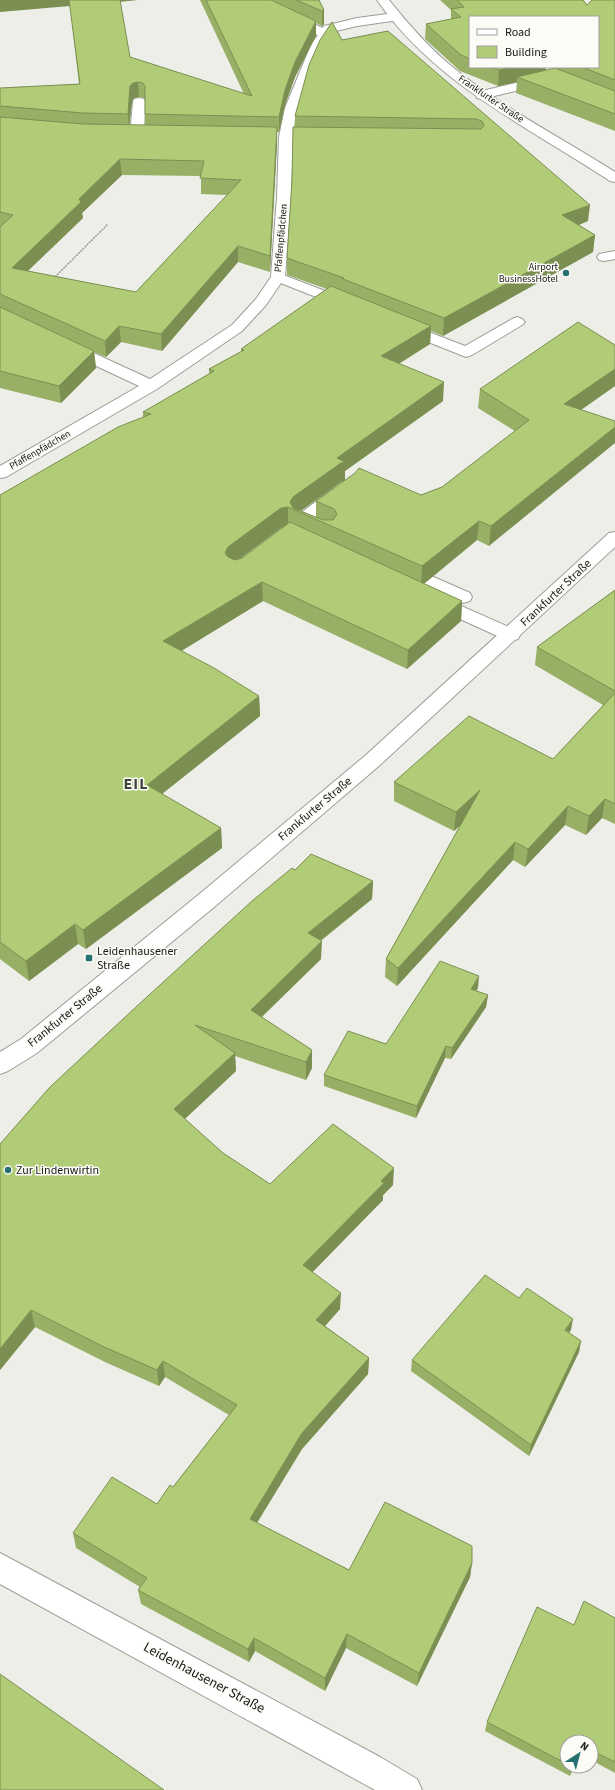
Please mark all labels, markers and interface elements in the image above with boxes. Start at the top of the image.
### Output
legend [469,16,599,68]
text: Road [505,24,531,41]
text: Building [505,44,547,61]
street label: Frankfurter Straße [455,72,527,126]
street label: Pfaffenpfädchen [271,203,291,273]
place label: Airport BusinessHotel [499,260,559,286]
marker: Airport BusinessHotel [561,268,571,278]
street label: Pfaffenpfädchen [7,427,73,473]
street label: Frankfurter Straße [517,555,595,630]
district label: EIL [124,773,148,795]
street label: Frankfurter Straße [274,773,356,845]
place label: Leidenhausener Straße [97,943,178,974]
marker: Leidenhausener Straße [84,953,94,963]
street label: Frankfurter Straße [24,981,106,1051]
place label: Zur Lindenwirtin [16,1162,99,1179]
marker: Zur Lindenwirtin [3,1165,13,1175]
street label: Leidenhausener Straße [140,1637,268,1719]
north arrow [559,1734,599,1774]
text: N [577,1738,592,1755]

